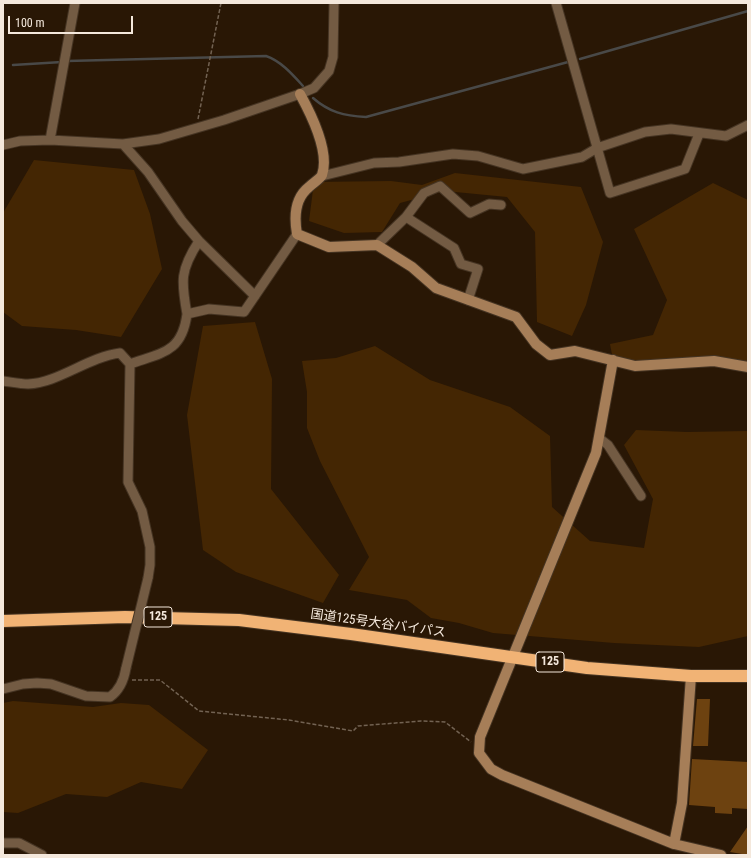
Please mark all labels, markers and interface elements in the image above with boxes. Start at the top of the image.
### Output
scale bar [10,8,135,34]
text: 100 m [15,16,45,30]
road number: 125 [144,607,172,627]
street label: 国道125号大谷バイパス [309,607,447,641]
road number: 125 [536,652,564,672]

